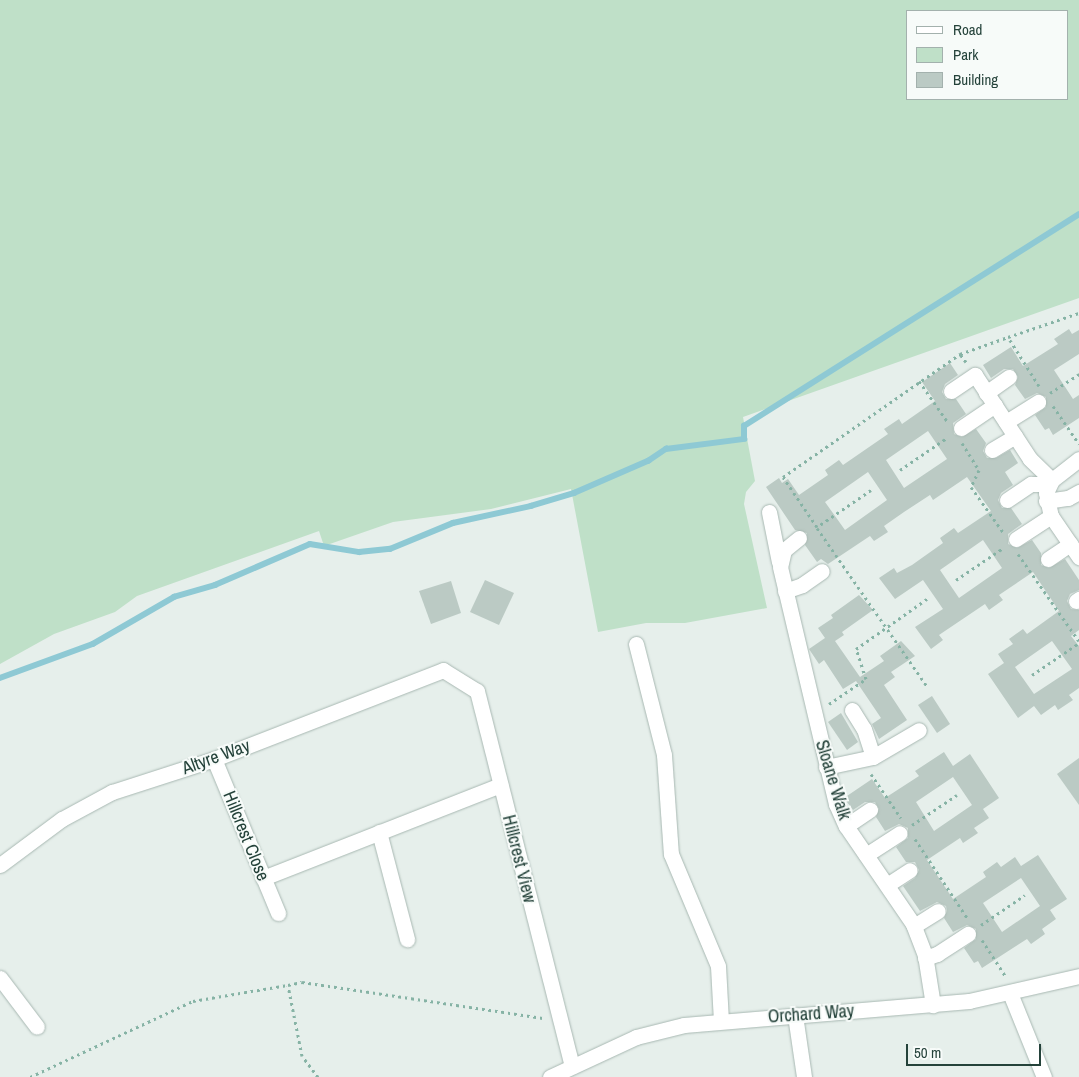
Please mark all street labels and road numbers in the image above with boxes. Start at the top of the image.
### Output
street label: Altyre Way [179,735,253,779]
street label: Sloane Walk [811,737,855,823]
street label: Hillcrest Close [218,788,274,884]
street label: Hillcrest View [498,813,540,905]
street label: Orchard Way [767,1000,855,1028]

